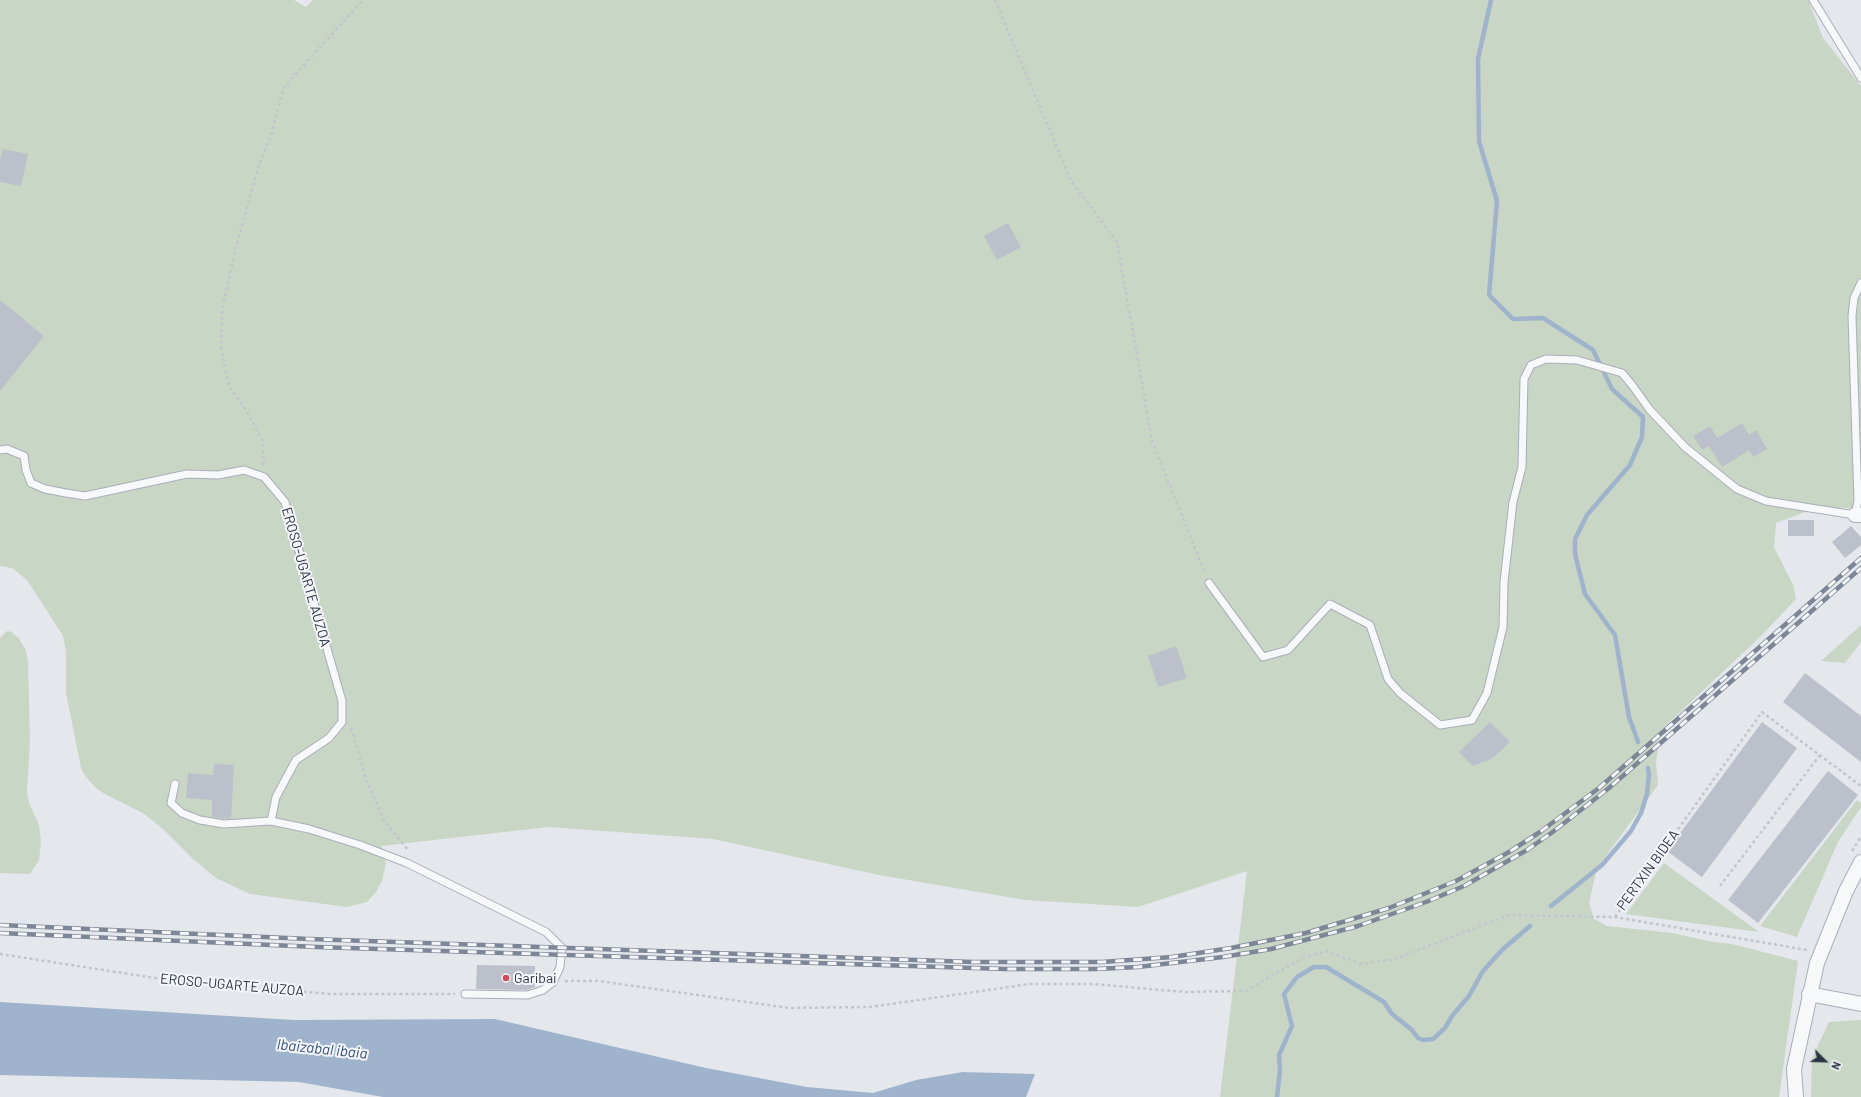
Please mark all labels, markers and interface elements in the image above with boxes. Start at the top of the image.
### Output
street label: EROSO-UGARTE AUZOA [278,505,334,649]
street label: PERTXIN BIDEA [1613,826,1683,914]
street label: EROSO-UGARTE AUZOA [159,970,305,1000]
place label: Garibai [514,970,557,986]
marker: Garibai [501,973,511,983]
water label: Ibaizabal ibaia [276,1035,368,1063]
north arrow [1805,1041,1845,1081]
text: N [1829,1060,1844,1072]

